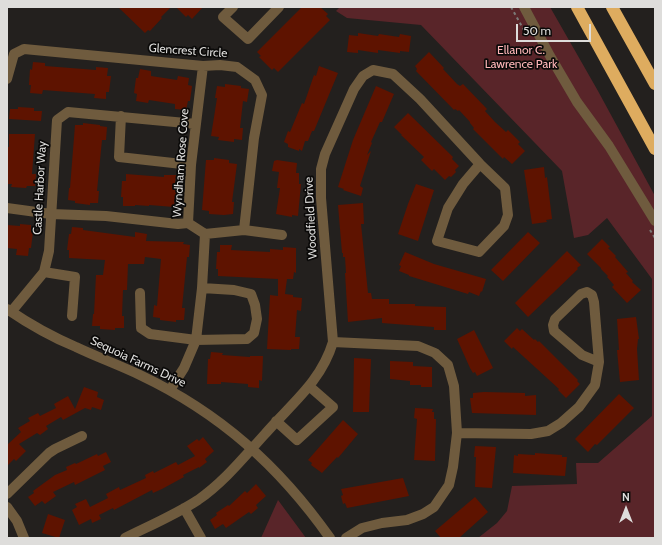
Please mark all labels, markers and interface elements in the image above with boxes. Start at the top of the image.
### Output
scale bar [518,16,593,42]
text: 50 m [523,23,551,38]
street label: Glencrest Circle [148,41,228,61]
park label: Ellanor C. Lawrence Park [485,43,557,71]
street label: Wyndham Rose Cove [170,108,192,218]
street label: Castle Harbor Way [30,141,50,235]
street label: Woodfield Drive [302,176,320,260]
street label: Sequoia Farms Drive [88,334,188,390]
north arrow [606,489,646,529]
text: N [622,490,630,504]

